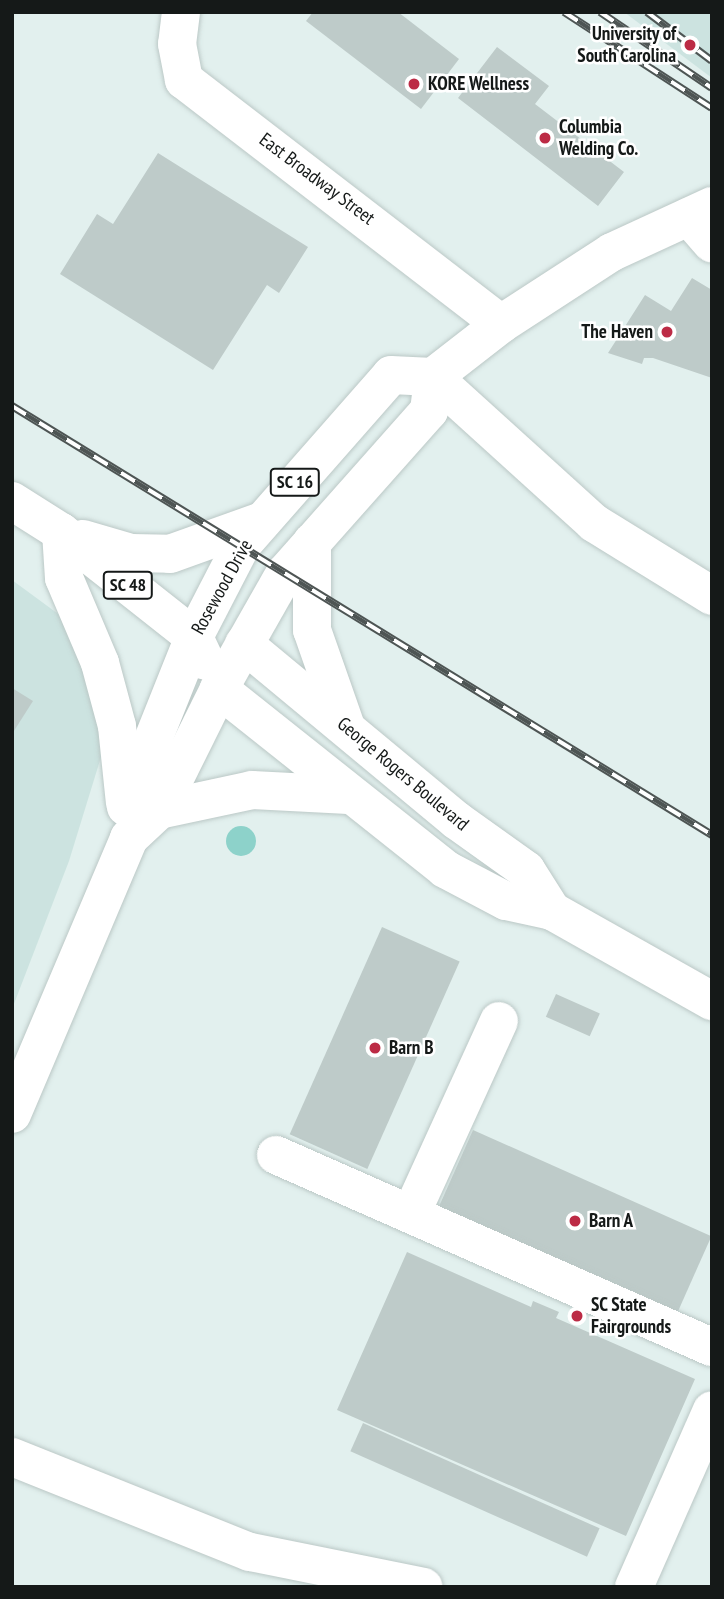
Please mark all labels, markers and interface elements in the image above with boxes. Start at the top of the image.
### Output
place label: University of South Carolina [577,23,676,67]
marker: University of South Carolina [682,37,698,53]
place label: KORE Wellness [428,73,530,95]
marker: KORE Wellness [406,76,422,92]
place label: Columbia Welding Co. [559,116,639,160]
street label: East Broadway Street [255,128,379,230]
marker: Columbia Welding Co. [537,130,553,146]
place label: The Haven [581,321,653,343]
marker: The Haven [659,324,675,340]
road number: SC 16 [269,468,321,496]
street label: Rosewood Drive [187,536,257,638]
road number: SC 48 [102,570,154,600]
street label: George Rogers Boulevard [333,712,473,836]
place label: Barn B [389,1037,433,1059]
marker: Barn B [367,1040,383,1056]
place label: Barn A [589,1210,634,1232]
marker: Barn A [567,1213,583,1229]
place label: SC State Fairgrounds [591,1294,671,1338]
marker: SC State Fairgrounds [569,1308,585,1324]

